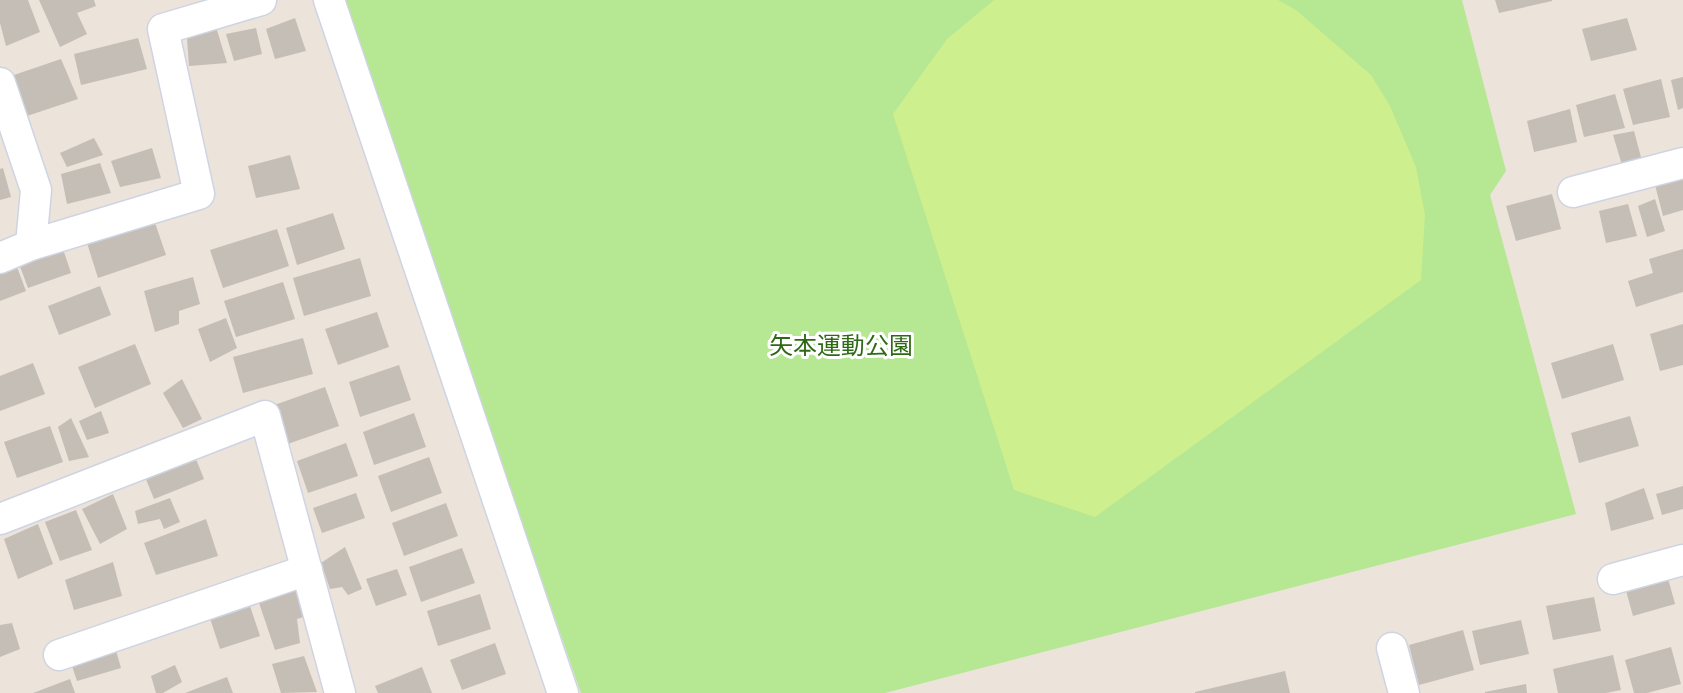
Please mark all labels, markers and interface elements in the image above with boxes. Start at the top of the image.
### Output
park label: 矢本運動公園 [769,332,913,359]

